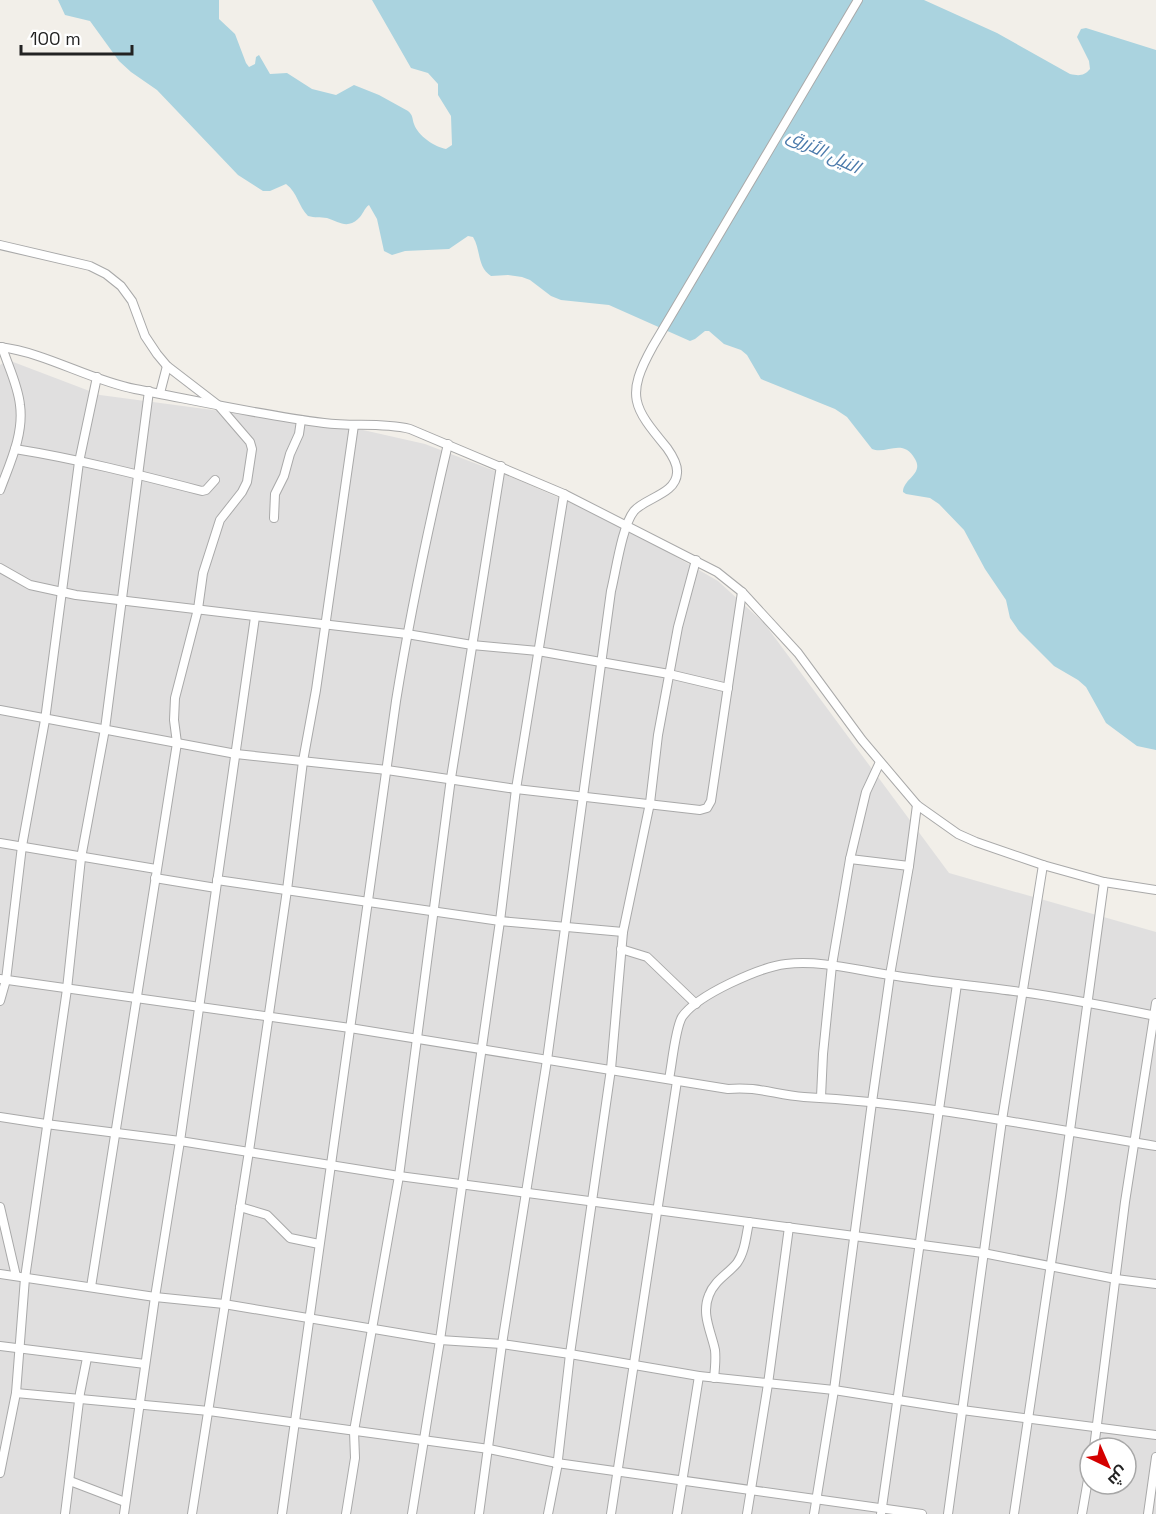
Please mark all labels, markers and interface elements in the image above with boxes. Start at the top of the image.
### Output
scale bar [21,18,132,56]
text: 100 m [30,27,81,50]
water label: النيل الأزرق [783,123,866,180]
north arrow [1078,1436,1138,1496]
text: ش [1103,1462,1133,1491]

